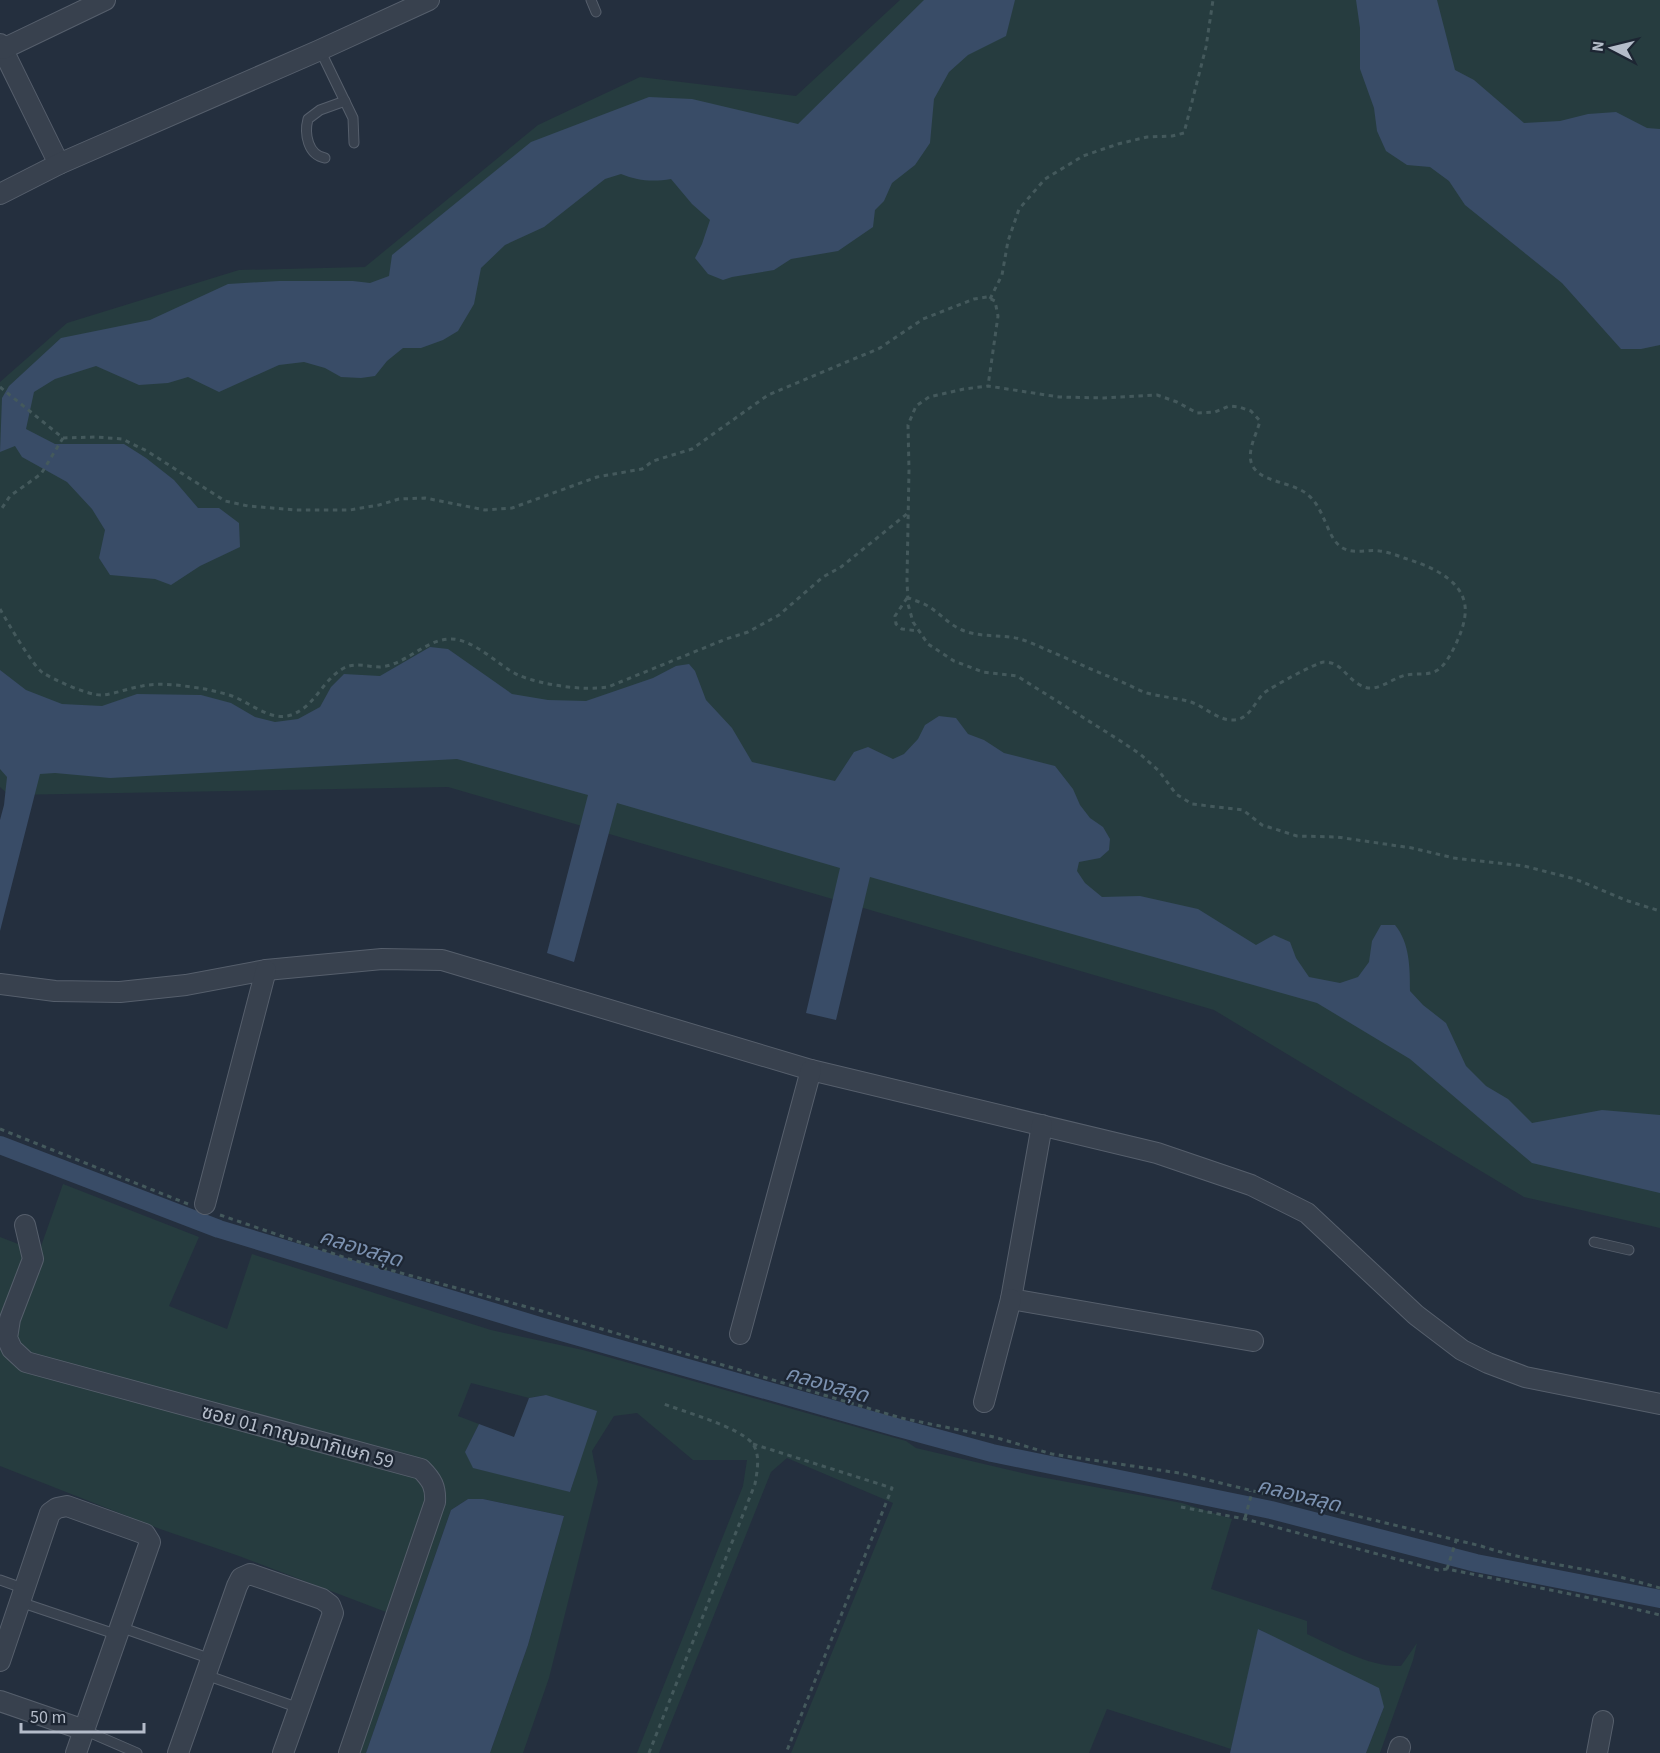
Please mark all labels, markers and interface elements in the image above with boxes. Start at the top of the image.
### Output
north arrow [1582,18,1642,78]
text: N [1587,40,1610,53]
water label: คลองสลุด [316,1221,407,1275]
water label: คลองสลุด [782,1358,873,1410]
street label: ซอย 01 กาญจนาภิเษก 59 [198,1398,397,1476]
water label: คลองสลุด [1254,1470,1345,1520]
scale bar [21,1696,144,1734]
text: 50 m [30,1705,66,1730]

